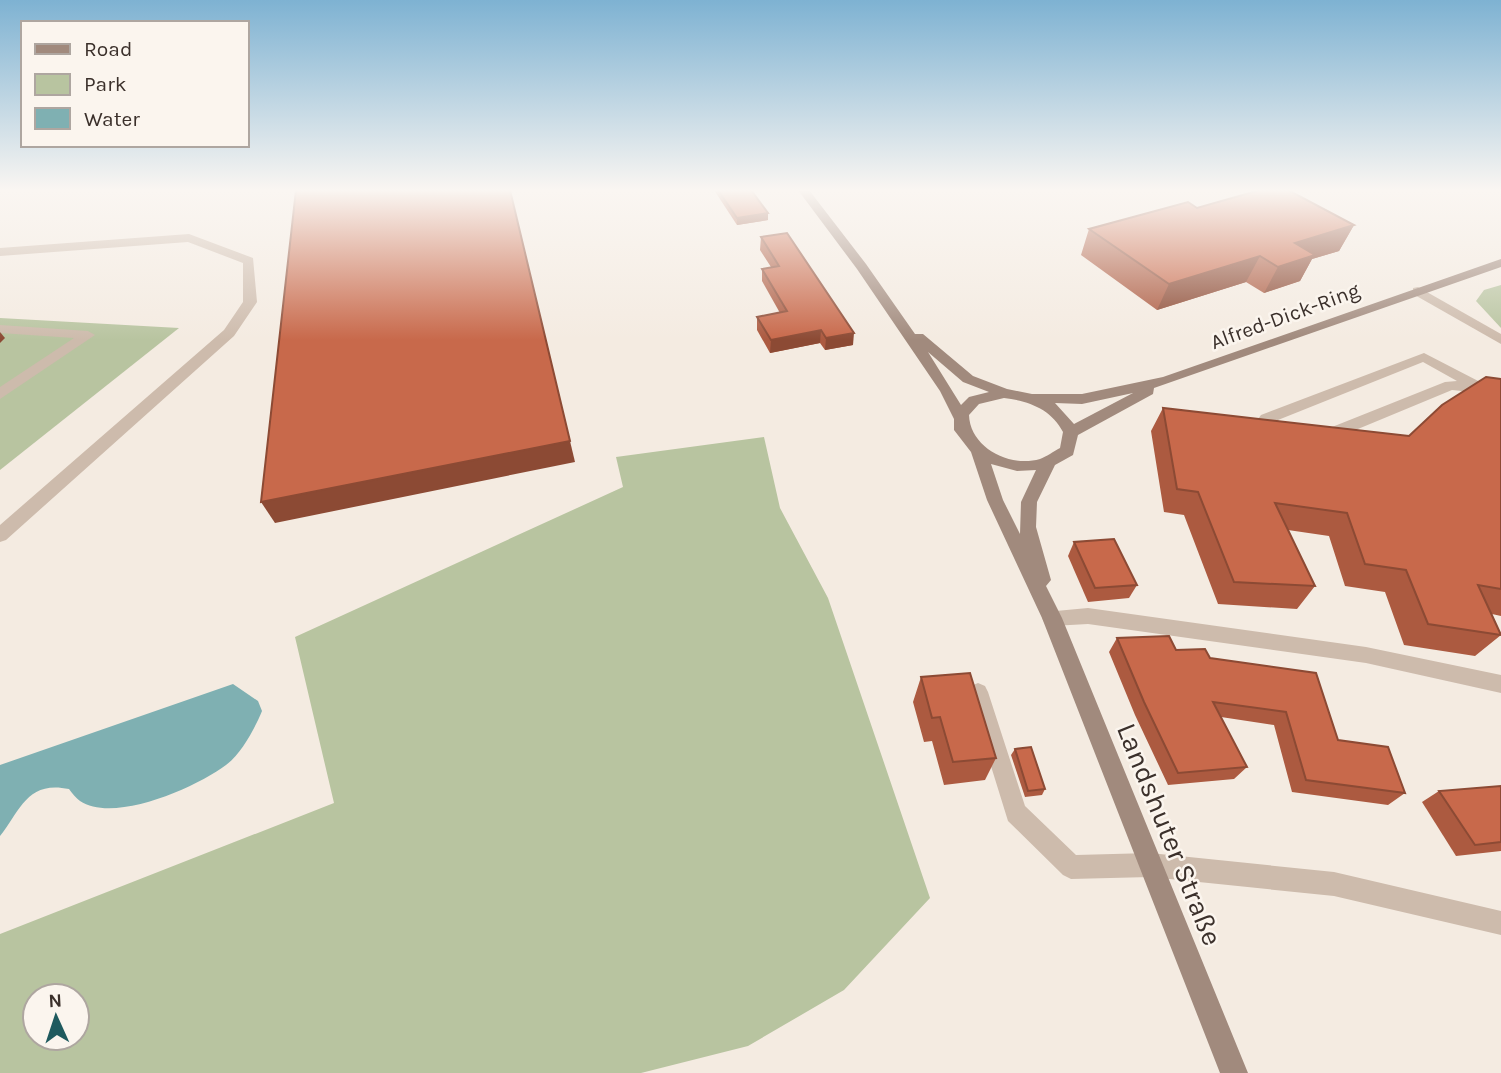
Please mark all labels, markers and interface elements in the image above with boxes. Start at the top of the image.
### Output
legend [21,21,248,147]
text: Road [84,37,132,61]
text: Park [84,72,127,96]
text: Water [84,107,140,131]
street label: Alfred-Dick-Ring [1207,278,1363,354]
street label: Landshuter Straße [1110,718,1229,950]
north arrow [21,982,91,1052]
text: N [48,990,63,1012]

